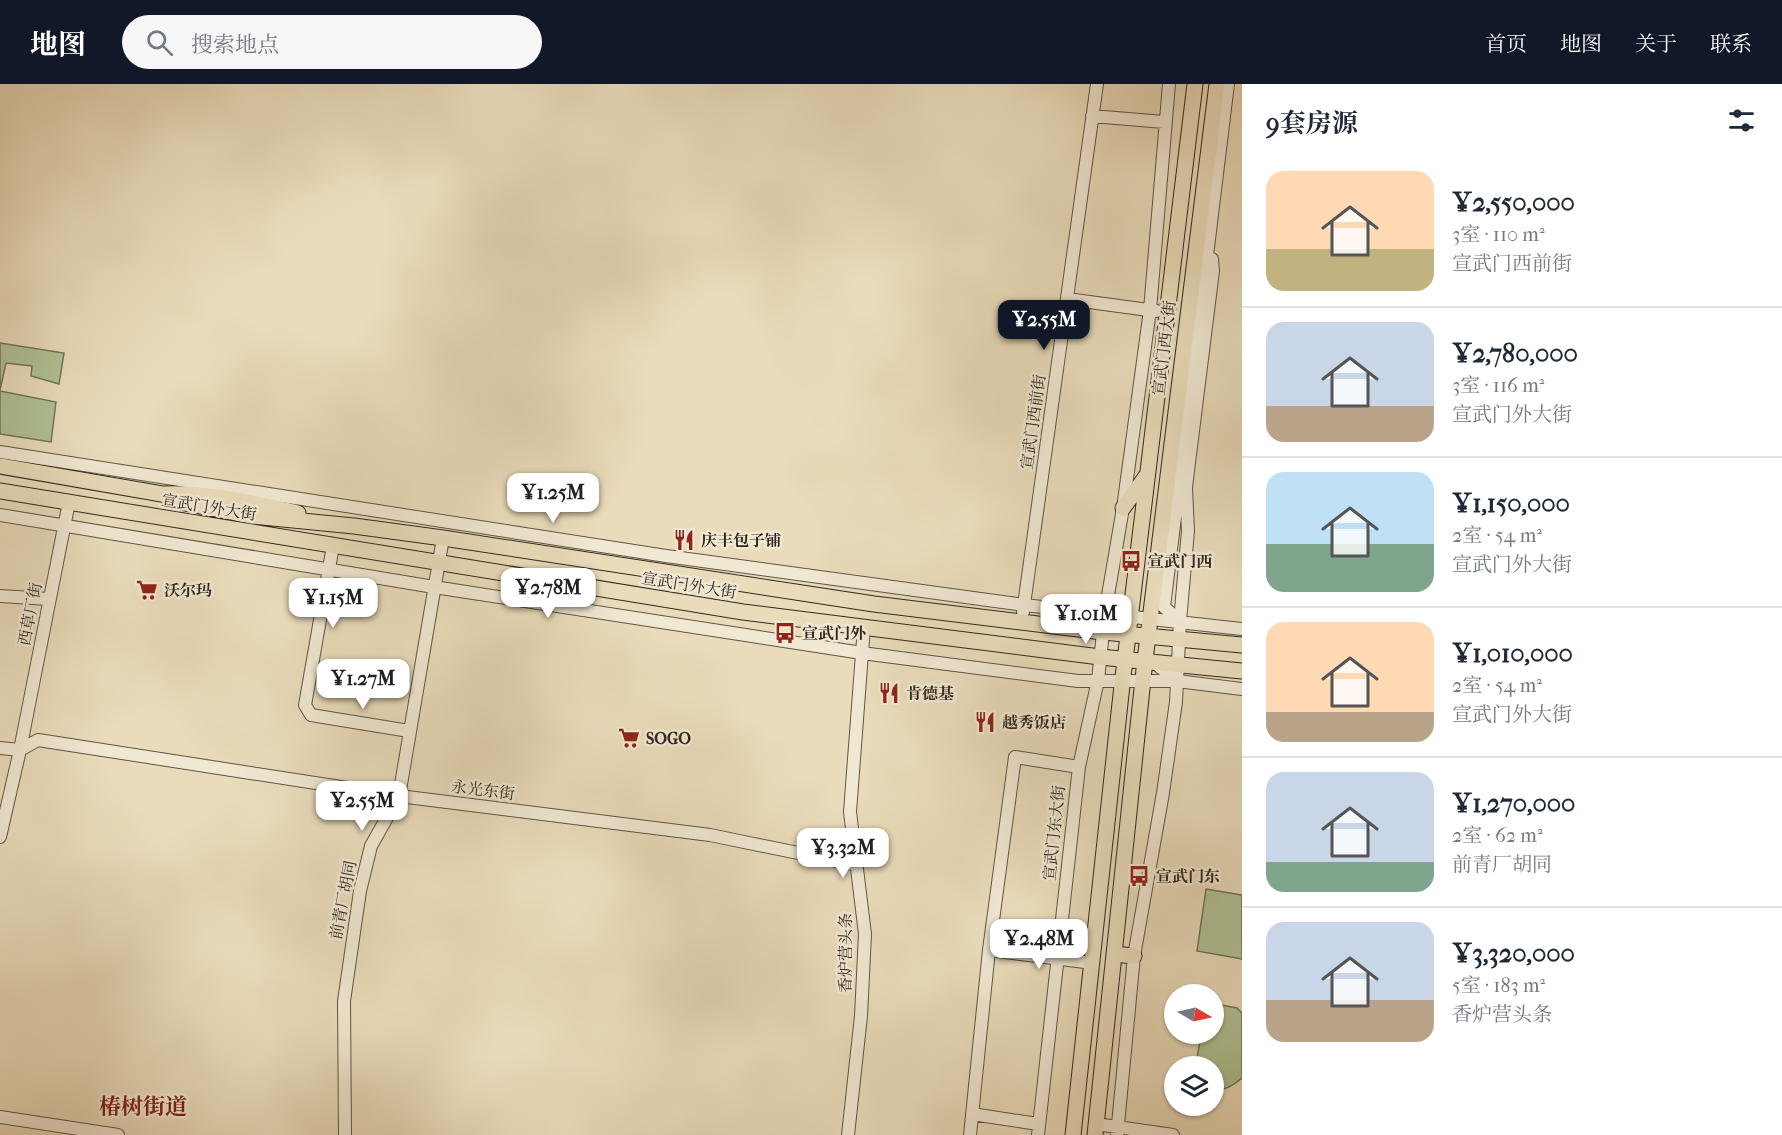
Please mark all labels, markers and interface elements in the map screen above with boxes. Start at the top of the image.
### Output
search box [122,15,542,69]
icon: search [143,26,176,59]
text: 地图 [30,28,86,61]
text: 搜索地点 [191,32,279,58]
text: 首页 [1485,32,1527,56]
text: 地图 [1560,32,1602,56]
text: 关于 [1635,32,1677,56]
text: 联系 [1710,32,1752,56]
icon: filters [1725,104,1758,137]
text: 9套房源 [1266,108,1358,139]
text: ¥2,550,000 [1452,187,1575,218]
icon: home [1314,195,1386,267]
text: 3室 · 110 m² [1452,223,1545,246]
text: 宣武门西前街 [1452,252,1572,275]
street label: 宣武门西大街 [1149,299,1179,397]
pin: ¥2.55M [995,300,1093,351]
text: ¥2.55M [1012,308,1076,331]
text: ¥2,780,000 [1452,338,1578,369]
icon: home [1314,346,1386,418]
street label: 宣武门西前街 [1017,373,1049,471]
text: 3室 · 116 m² [1452,374,1544,397]
text: 宣武门外大街 [1452,403,1572,426]
pin: ¥1.25M [504,473,602,524]
text: ¥1.25M [521,481,585,504]
text: ¥1,150,000 [1452,488,1570,519]
street label: 宣武门外大街 [160,490,258,524]
icon: home [1314,496,1386,568]
text: 2室 · 54 m² [1452,524,1542,547]
restaurant icon: 庆丰包子铺 [672,528,696,552]
place label: 庆丰包子铺 [701,531,781,550]
bus stop icon: 宣武门西 [1119,549,1143,573]
place label: 宣武门西 [1148,552,1213,571]
text: 宣武门外大街 [1452,553,1572,576]
pin: ¥2.78M [499,568,597,619]
street label: 宣武门外大街 [640,568,738,602]
text: ¥2.78M [515,576,581,599]
supermarket icon: 沃尔玛 [135,578,159,602]
pin: ¥1.15M [284,578,382,629]
street label: 西草厂街 [15,581,45,647]
place label: 沃尔玛 [164,581,212,600]
text: ¥1.15M [303,586,363,609]
pin: ¥1.01M [1037,594,1135,645]
text: ¥1.01M [1055,602,1117,625]
bus stop icon: 宣武门外 [773,621,797,645]
place label: 宣武门外 [802,624,866,643]
text: ¥1,010,000 [1452,638,1573,669]
icon: home [1314,646,1386,718]
pin: ¥1.27M [314,659,412,710]
text: ¥1.27M [331,667,395,690]
text: 2室 · 54 m² [1452,674,1542,697]
restaurant icon: 肯德基 [877,681,901,705]
place label: 肯德基 [906,684,954,703]
text: 宣武门外大街 [1452,703,1572,726]
restaurant icon: 越秀饭店 [973,710,997,734]
place label: 越秀饭店 [1002,713,1066,732]
supermarket icon: SOGO [617,726,641,750]
place label: SOGO [646,729,691,748]
street label: 永光东街 [450,777,516,803]
pin: ¥2.55M [313,781,411,832]
street label: 宣武门东大街 [1040,784,1068,882]
text: ¥1,270,000 [1452,788,1575,819]
text: ¥2.55M [330,789,394,812]
icon: home [1314,796,1386,868]
text: 2室 · 62 m² [1452,824,1543,847]
pin: ¥3.32M [794,828,892,879]
text: ¥3.32M [811,836,875,859]
text: 前青厂胡同 [1452,853,1552,876]
street label: 前青厂胡同 [326,859,360,941]
bus stop icon: 宣武门东 [1127,864,1151,888]
place label: 宣武门东 [1156,867,1220,886]
street label: 香炉营头条 [836,913,855,993]
pin: ¥2.48M [990,919,1088,970]
text: ¥2.48M [1004,927,1074,950]
text: ¥3,320,000 [1452,938,1575,969]
icon: home [1314,946,1386,1018]
text: 5室 · 183 m² [1452,974,1545,997]
north arrow [1164,984,1224,1044]
map controls [1164,984,1224,1116]
text: 香炉营头条 [1452,1003,1552,1026]
button: layers [1164,1056,1224,1116]
district label: 椿树街道 [99,1094,187,1120]

